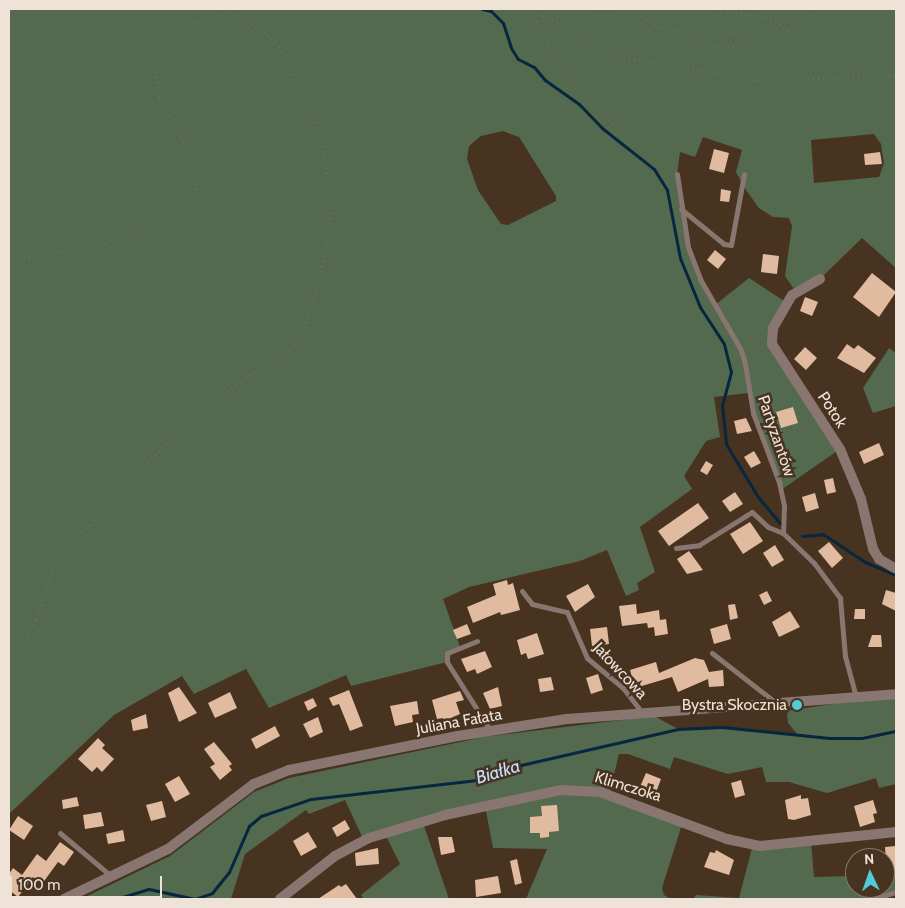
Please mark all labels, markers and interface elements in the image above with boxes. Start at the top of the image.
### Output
street label: Potok [813,388,851,432]
street label: Partyzantów [753,393,799,479]
street label: Jałowcowa [589,639,651,703]
place label: Bystra Skocznia [682,695,787,715]
marker: Bystra Skocznia [791,699,803,711]
street label: Juliana Fałata [415,705,503,739]
water label: Białka [473,755,523,789]
street label: Klimczoka [592,768,664,806]
north arrow [845,848,895,898]
text: N [864,850,875,868]
scale bar [12,866,165,898]
text: 100 m [18,876,60,894]

